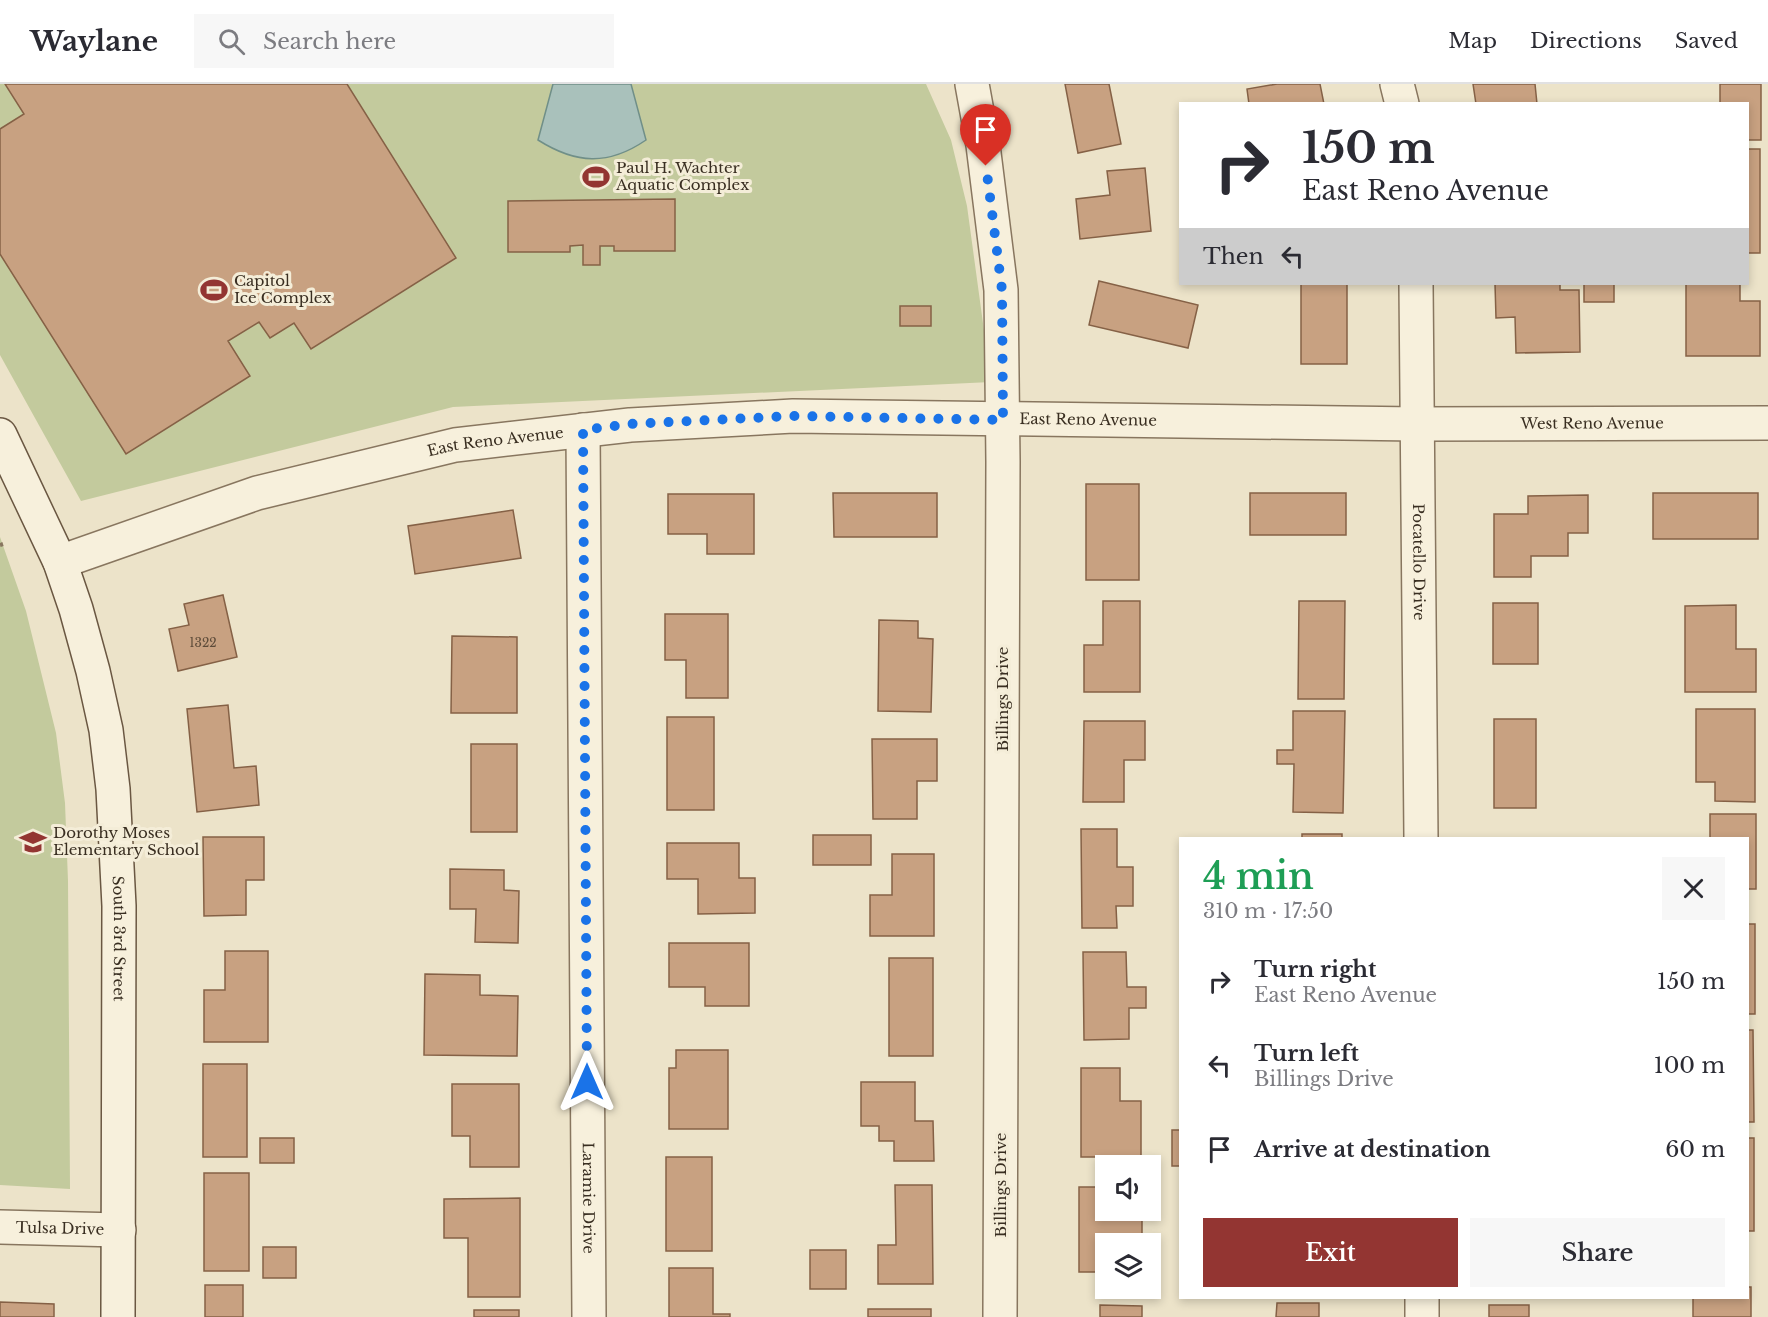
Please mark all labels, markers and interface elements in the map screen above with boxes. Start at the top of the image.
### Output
search box [194,14,614,68]
text: Waylane [30,24,158,59]
icon: search [215,25,248,58]
text: Search here [263,28,396,55]
text: Map [1448,28,1497,54]
text: Directions [1530,28,1642,54]
text: Saved [1675,28,1738,54]
pin [960,104,1011,166]
icon: arrive [969,113,1002,146]
text: 150 m [1302,122,1435,174]
icon: right [1203,126,1281,204]
place label: Paul H. Wachter Aquatic Complex [615,158,749,194]
sports icon: Paul H. Wachter Aquatic Complex [581,162,611,192]
text: East Reno Avenue [1302,174,1549,207]
icon: left [1276,240,1309,273]
text: Then [1203,243,1264,270]
place label: Capitol Ice Complex [234,271,331,307]
sports icon: Capitol Ice Complex [199,275,229,305]
street label: East Reno Avenue [1019,409,1157,430]
street label: West Reno Avenue [1519,413,1664,433]
street label: East Reno Avenue [425,423,565,460]
street label: Pocatello Drive [1409,503,1429,621]
house number: 1322 [189,635,217,650]
street label: Billings Drive [993,647,1012,751]
place label: Dorothy Moses Elementary School [53,823,200,859]
school or university icon: Dorothy Moses Elementary School [18,827,48,857]
text: 4 min [1203,854,1314,899]
button: close [1662,857,1725,920]
street label: South 3rd Street [108,875,129,1002]
text: 310 m · 17:50 [1203,899,1333,923]
text: Turn right [1254,956,1376,983]
icon: right [1203,965,1236,998]
text: 150 m [1657,968,1725,995]
text: East Reno Avenue [1254,983,1437,1007]
text: Turn left [1254,1040,1359,1067]
icon: left [1203,1049,1236,1082]
position arrow [555,1050,619,1114]
text: 100 m [1654,1052,1725,1079]
text: Billings Drive [1254,1067,1394,1091]
street label: Billings Drive [991,1133,1010,1237]
icon: arrive [1203,1133,1236,1166]
text: Arrive at destination [1254,1136,1491,1163]
text: 60 m [1665,1136,1725,1163]
street label: Laramie Drive [579,1142,599,1254]
map controls [1095,1155,1161,1299]
button: sound [1095,1155,1161,1221]
street label: Tulsa Drive [16,1217,104,1239]
button: Exit [1203,1218,1458,1287]
button: Share [1470,1218,1725,1287]
button: layers [1095,1233,1161,1299]

